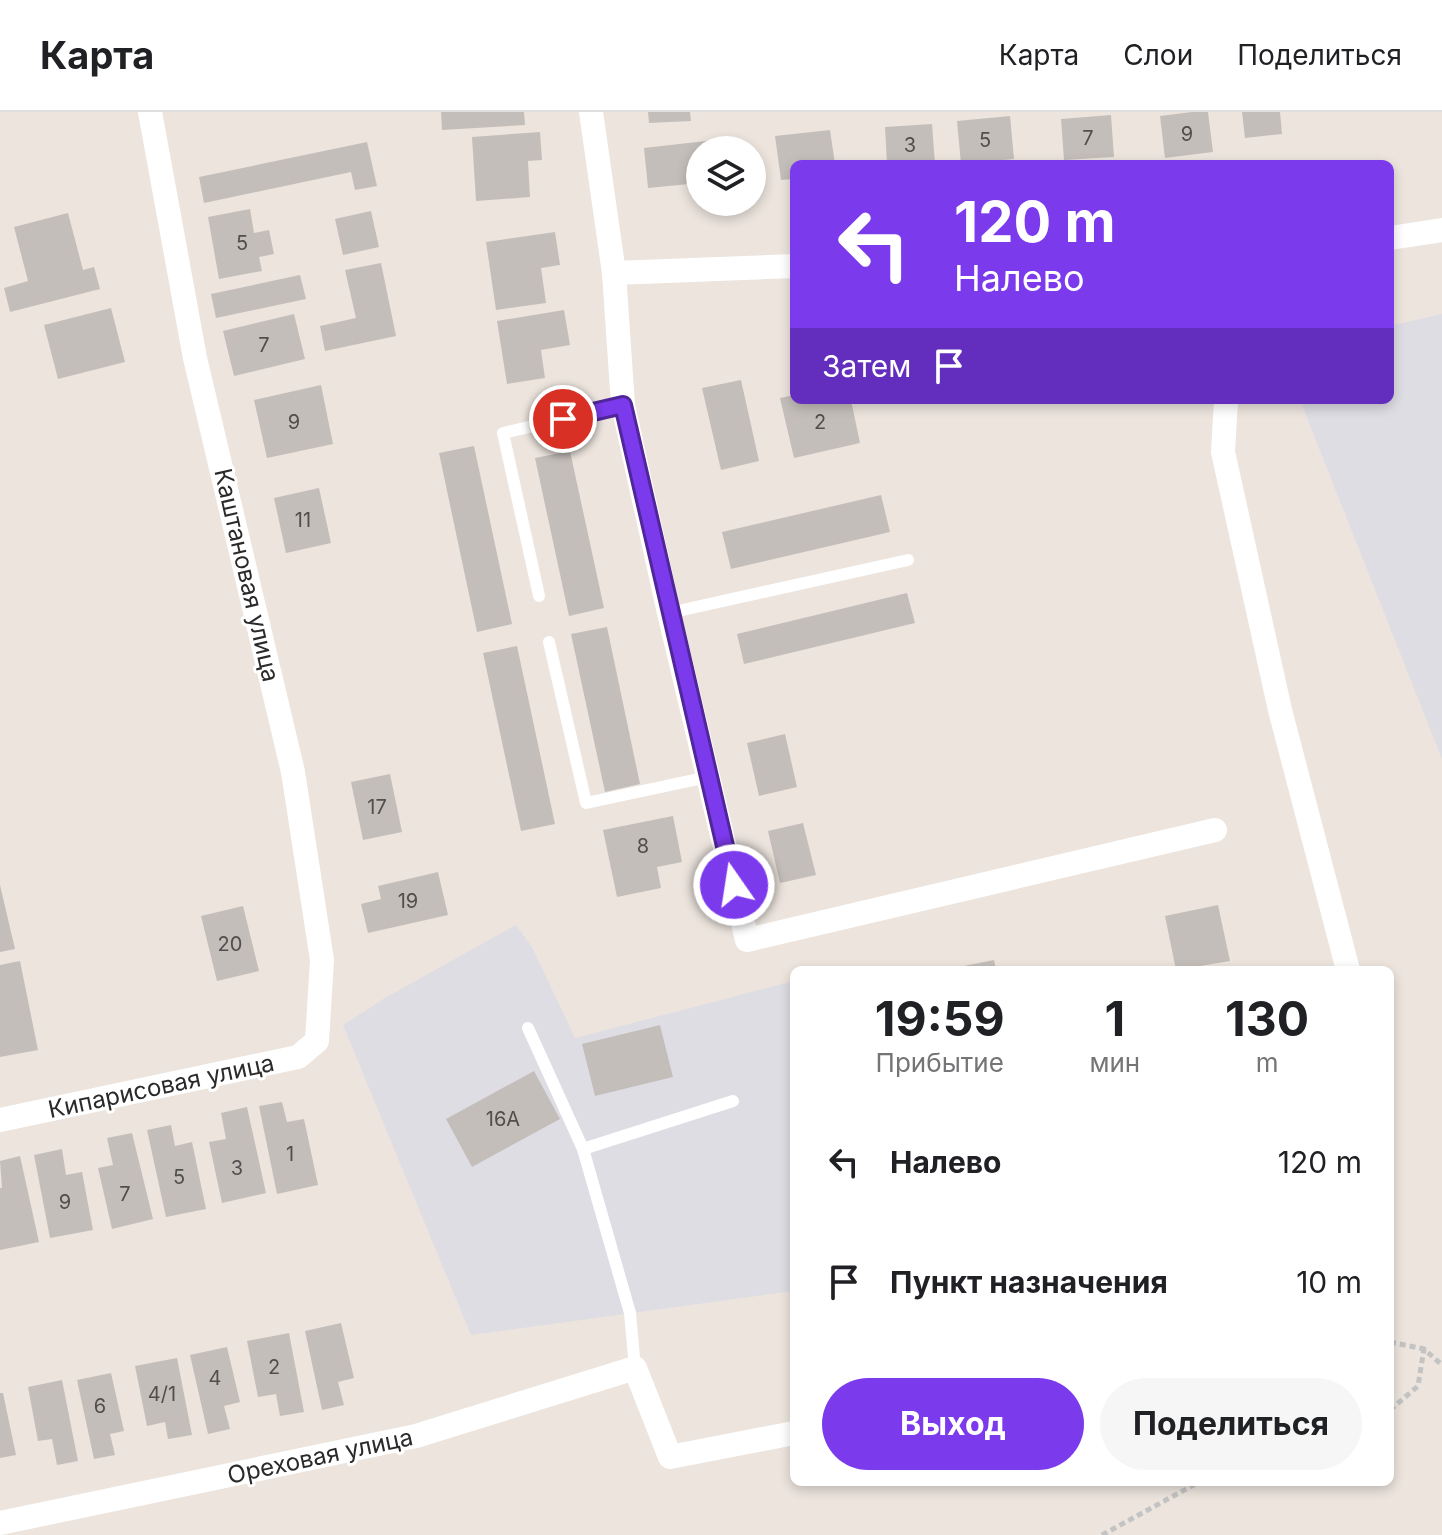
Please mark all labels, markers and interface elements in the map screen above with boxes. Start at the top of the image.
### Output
text: Карта [40,32,154,78]
text: Карта [999,38,1079,72]
text: Слои [1123,38,1193,72]
text: Поделиться [1237,38,1402,72]
house number: 9 [1181,122,1193,146]
house number: 7 [1082,126,1094,150]
house number: 5 [979,128,991,152]
house number: 3 [904,133,916,157]
map controls [686,136,766,216]
button: layers [686,136,766,216]
text: 120 m [954,188,1116,256]
icon: left [822,192,926,296]
house number: 5 [236,231,248,255]
text: Налево [954,256,1085,300]
house number: 7 [258,333,270,357]
icon: arrive [927,344,971,388]
text: Затем [822,348,911,384]
pin [529,385,597,453]
icon: arrive [541,397,585,441]
house number: 9 [288,410,300,434]
house number: 2 [814,410,826,434]
street label: Каштановая улица [208,466,286,684]
house number: 11 [295,508,311,532]
house number: 17 [367,795,387,819]
house number: 8 [637,834,649,858]
position arrow [692,843,776,927]
house number: 19 [398,889,418,913]
house number: 20 [218,932,242,956]
text: 19:59 [875,989,1005,1048]
text: 1 [1104,989,1125,1048]
text: 130 [1225,989,1309,1048]
text: Прибытие [876,1047,1004,1078]
text: мин [1089,1047,1140,1078]
text: m [1256,1047,1278,1078]
street label: Кипарисовая улица [45,1048,277,1124]
house number: 16А [486,1107,520,1131]
icon: left [822,1140,866,1184]
house number: 1 [286,1142,294,1166]
text: Налево [890,1144,1002,1180]
text: 120 m [1278,1144,1362,1180]
house number: 3 [231,1156,243,1180]
house number: 5 [173,1165,185,1189]
house number: 7 [119,1182,131,1206]
house number: 9 [59,1190,71,1214]
icon: arrive [822,1260,866,1304]
text: Пункт назначения [890,1264,1168,1300]
text: 10 m [1296,1264,1362,1300]
house number: 2 [268,1355,280,1379]
house number: 4 [209,1366,221,1390]
button: Выход [822,1378,1084,1470]
button: Поделиться [1100,1378,1362,1470]
house number: 4/1 [148,1382,176,1406]
house number: 6 [94,1394,106,1418]
street label: Ореховая улица [225,1422,415,1490]

